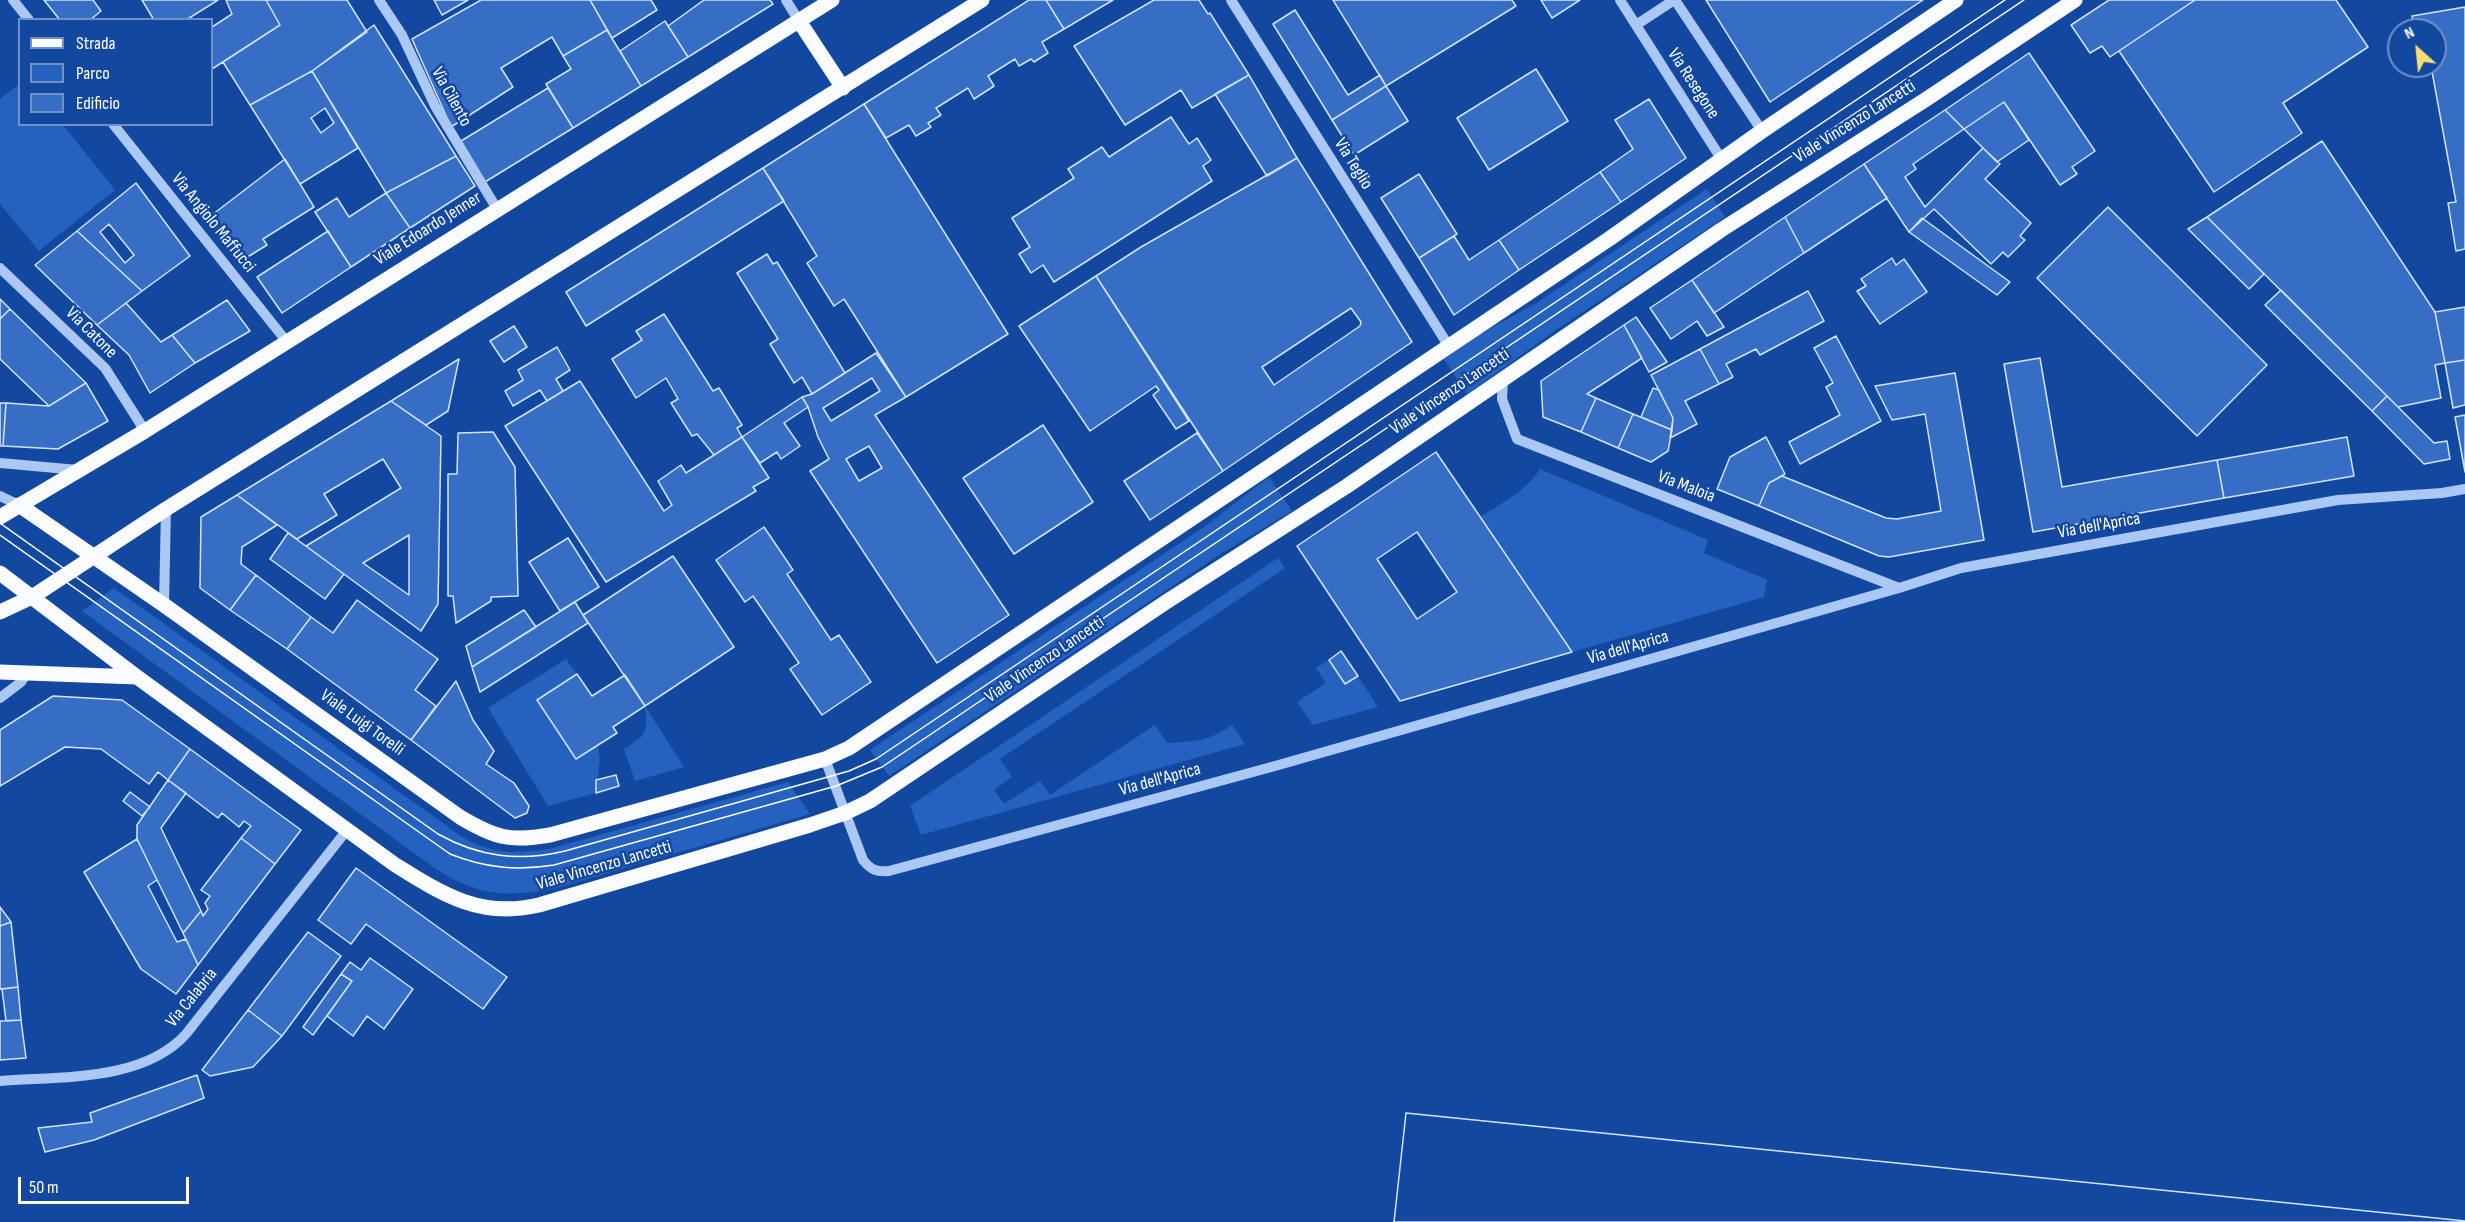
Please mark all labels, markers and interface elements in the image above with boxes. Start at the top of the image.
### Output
legend [18,18,213,126]
north arrow [2387,18,2447,78]
text: N [2401,23,2418,44]
text: Strada [76,33,115,54]
street label: Via Resegone [1662,45,1724,123]
text: Parco [76,63,110,84]
street label: Via Cilento [426,64,476,130]
street label: Viale Vincenzo Lancetti [1790,76,1920,168]
text: Edificio [76,93,120,114]
street label: Via Teglio [1329,134,1377,194]
street label: Via Angiolo Maffucci [166,169,260,277]
street label: Viale Edoardo Jenner [370,187,486,271]
street label: Via Catone [61,303,121,363]
street label: Viale Vincenzo Lancetti [1386,344,1514,440]
street label: Via Maloia [1654,466,1718,508]
street label: Via dell'Aprica [2056,508,2142,544]
street label: Viale Vincenzo Lancetti [981,612,1109,708]
street label: Via dell'Aprica [1585,626,1671,670]
street label: Viale Luigi Torelli [316,685,408,761]
street label: Via dell'Aprica [1117,759,1203,801]
street label: Viale Vincenzo Lancetti [534,836,674,896]
street label: Via Calabria [162,964,222,1032]
scale bar [21,1165,192,1203]
text: 50 m [29,1177,59,1198]

